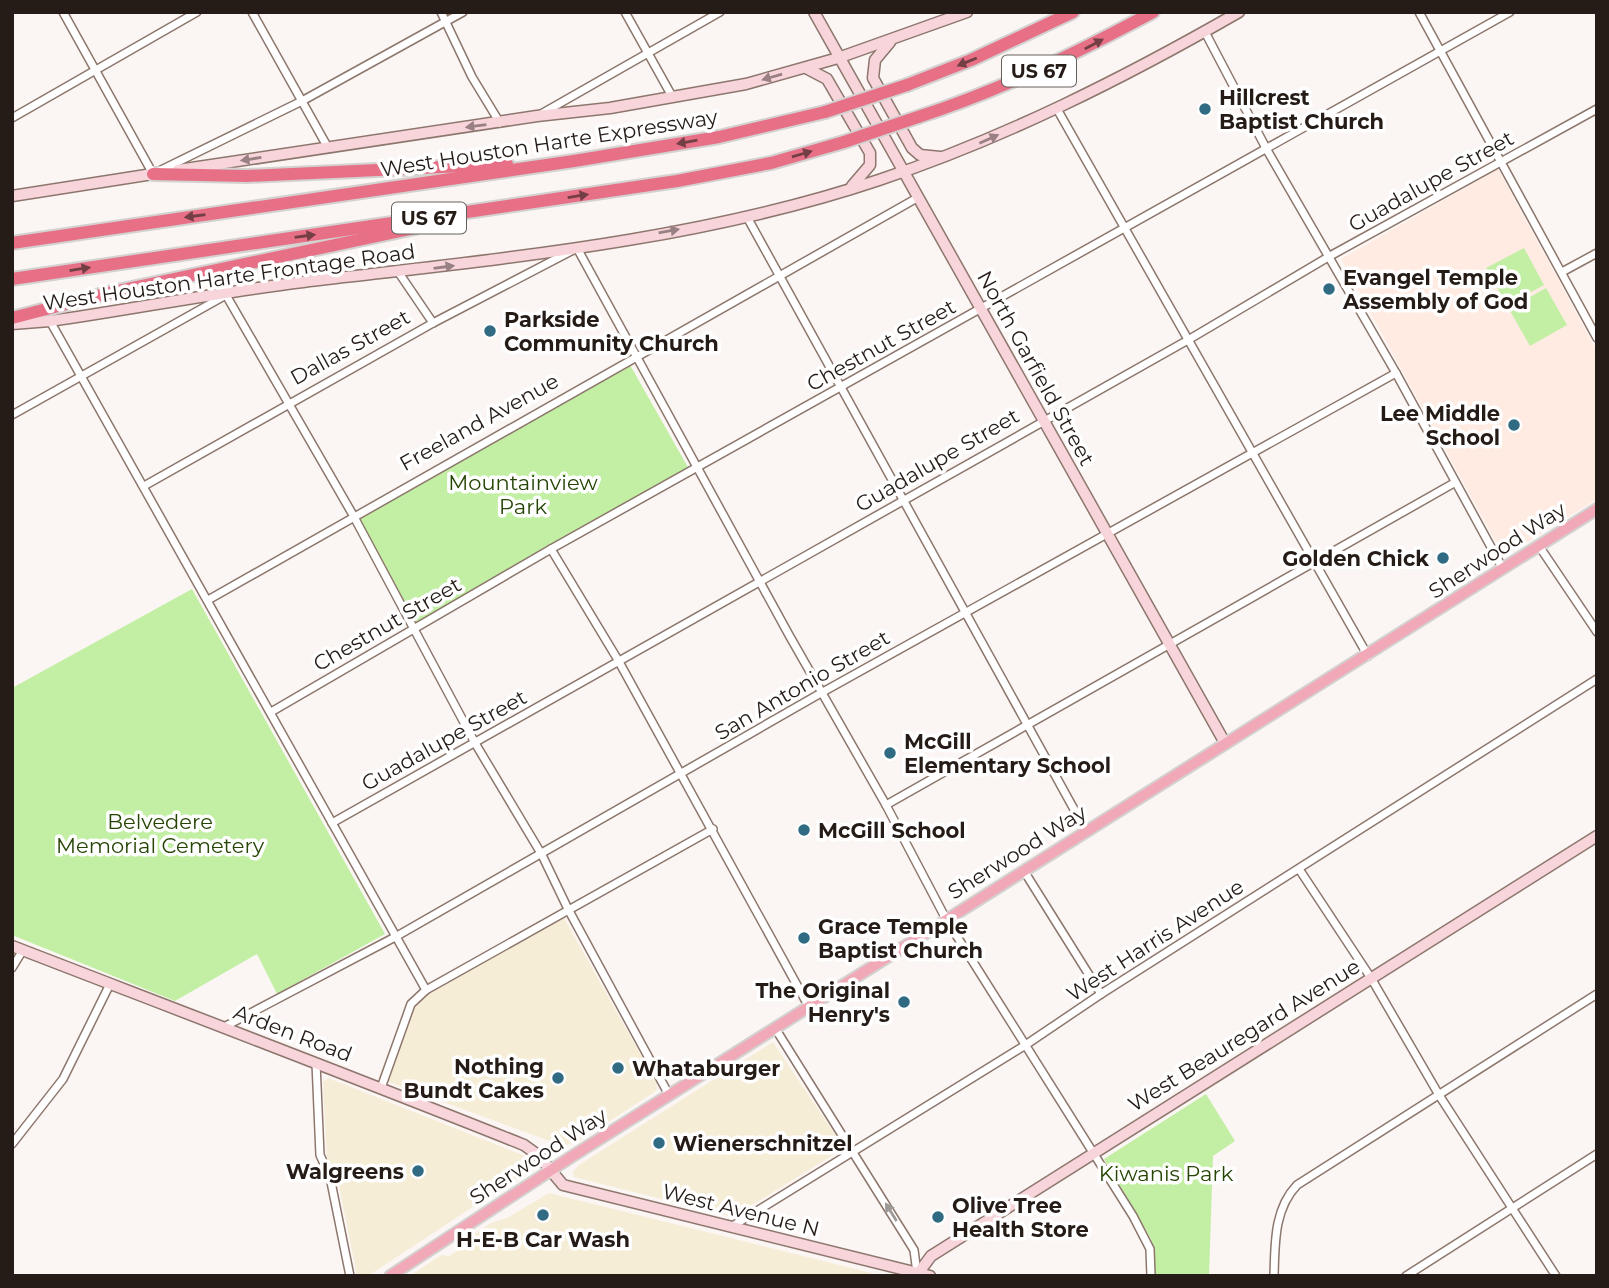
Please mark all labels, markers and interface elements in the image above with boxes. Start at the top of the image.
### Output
one-way arrow [1085,38,1104,50]
road number: US 67 [1002,55,1076,86]
one-way arrow [956,56,977,67]
one-way arrow [761,72,783,83]
place label: Hillcrest Baptist Church [1219,85,1384,134]
marker: Hillcrest Baptist Church [1197,101,1213,117]
street label: West Houston Harte Expressway [379,104,720,182]
one-way arrow [465,120,487,131]
street label: Guadalupe Street [1344,125,1518,237]
one-way arrow [979,133,999,145]
one-way arrow [676,137,698,148]
one-way arrow [791,148,813,159]
one-way arrow [240,154,262,165]
one-way arrow [568,190,590,201]
road number: US 67 [392,202,466,233]
one-way arrow [184,211,206,222]
one-way arrow [658,225,680,236]
one-way arrow [294,230,316,241]
street label: West Houston Harte Frontage Road [41,238,417,316]
one-way arrow [433,261,455,272]
one-way arrow [69,263,91,274]
place label: Evangel Temple Assembly of God [1342,265,1528,314]
street label: North Garfield Street [972,266,1100,470]
marker: Evangel Temple Assembly of God [1321,281,1337,297]
street label: Chestnut Street [802,294,960,396]
street label: Dallas Street [286,304,414,390]
place label: Parkside Community Church [504,307,719,356]
marker: Parkside Community Church [482,323,498,339]
street label: Freeland Avenue [395,368,563,476]
place label: Lee Middle School [1380,401,1500,450]
street label: Guadalupe Street [851,403,1023,517]
marker: Lee Middle School [1506,417,1522,433]
park label: Mountainview Park [448,470,598,519]
street label: Sherwood Way [1424,496,1571,604]
place label: Golden Chick [1282,546,1429,571]
marker: Golden Chick [1435,550,1451,566]
street label: Chestnut Street [309,572,465,676]
street label: San Antonio Street [710,625,894,745]
street label: Guadalupe Street [357,684,531,796]
place label: McGill Elementary School [904,729,1111,778]
marker: McGill Elementary School [882,745,898,761]
street label: Sherwood Way [943,799,1091,905]
park label: Belvedere Memorial Cemetery [56,809,265,858]
place label: McGill School [818,818,966,843]
marker: McGill School [796,822,812,838]
street label: West Harris Avenue [1062,873,1248,1007]
place label: Grace Temple Baptist Church [818,914,983,963]
marker: Grace Temple Baptist Church [796,930,812,946]
street label: West Beauregard Avenue [1123,953,1365,1117]
place label: The Original Henry's [755,978,890,1027]
marker: The Original Henry's [896,994,912,1010]
street label: Arden Road [230,999,356,1067]
place label: Nothing Bundt Cakes [404,1054,544,1103]
place label: Whataburger [632,1056,780,1081]
marker: Whataburger [610,1060,626,1076]
marker: Nothing Bundt Cakes [550,1070,566,1086]
street label: Sherwood Way [465,1102,612,1210]
place label: Wienerschnitzel [673,1131,853,1156]
marker: Wienerschnitzel [651,1135,667,1151]
place label: Walgreens [286,1159,404,1184]
park label: Kiwanis Park [1099,1161,1234,1186]
marker: Walgreens [410,1163,426,1179]
street label: West Avenue N [660,1178,822,1242]
place label: Olive Tree Health Store [952,1193,1089,1242]
one-way arrow [884,1202,897,1221]
marker: H-E-B Car Wash [535,1207,551,1223]
marker: Olive Tree Health Store [930,1209,946,1225]
place label: H-E-B Car Wash [456,1227,630,1252]

